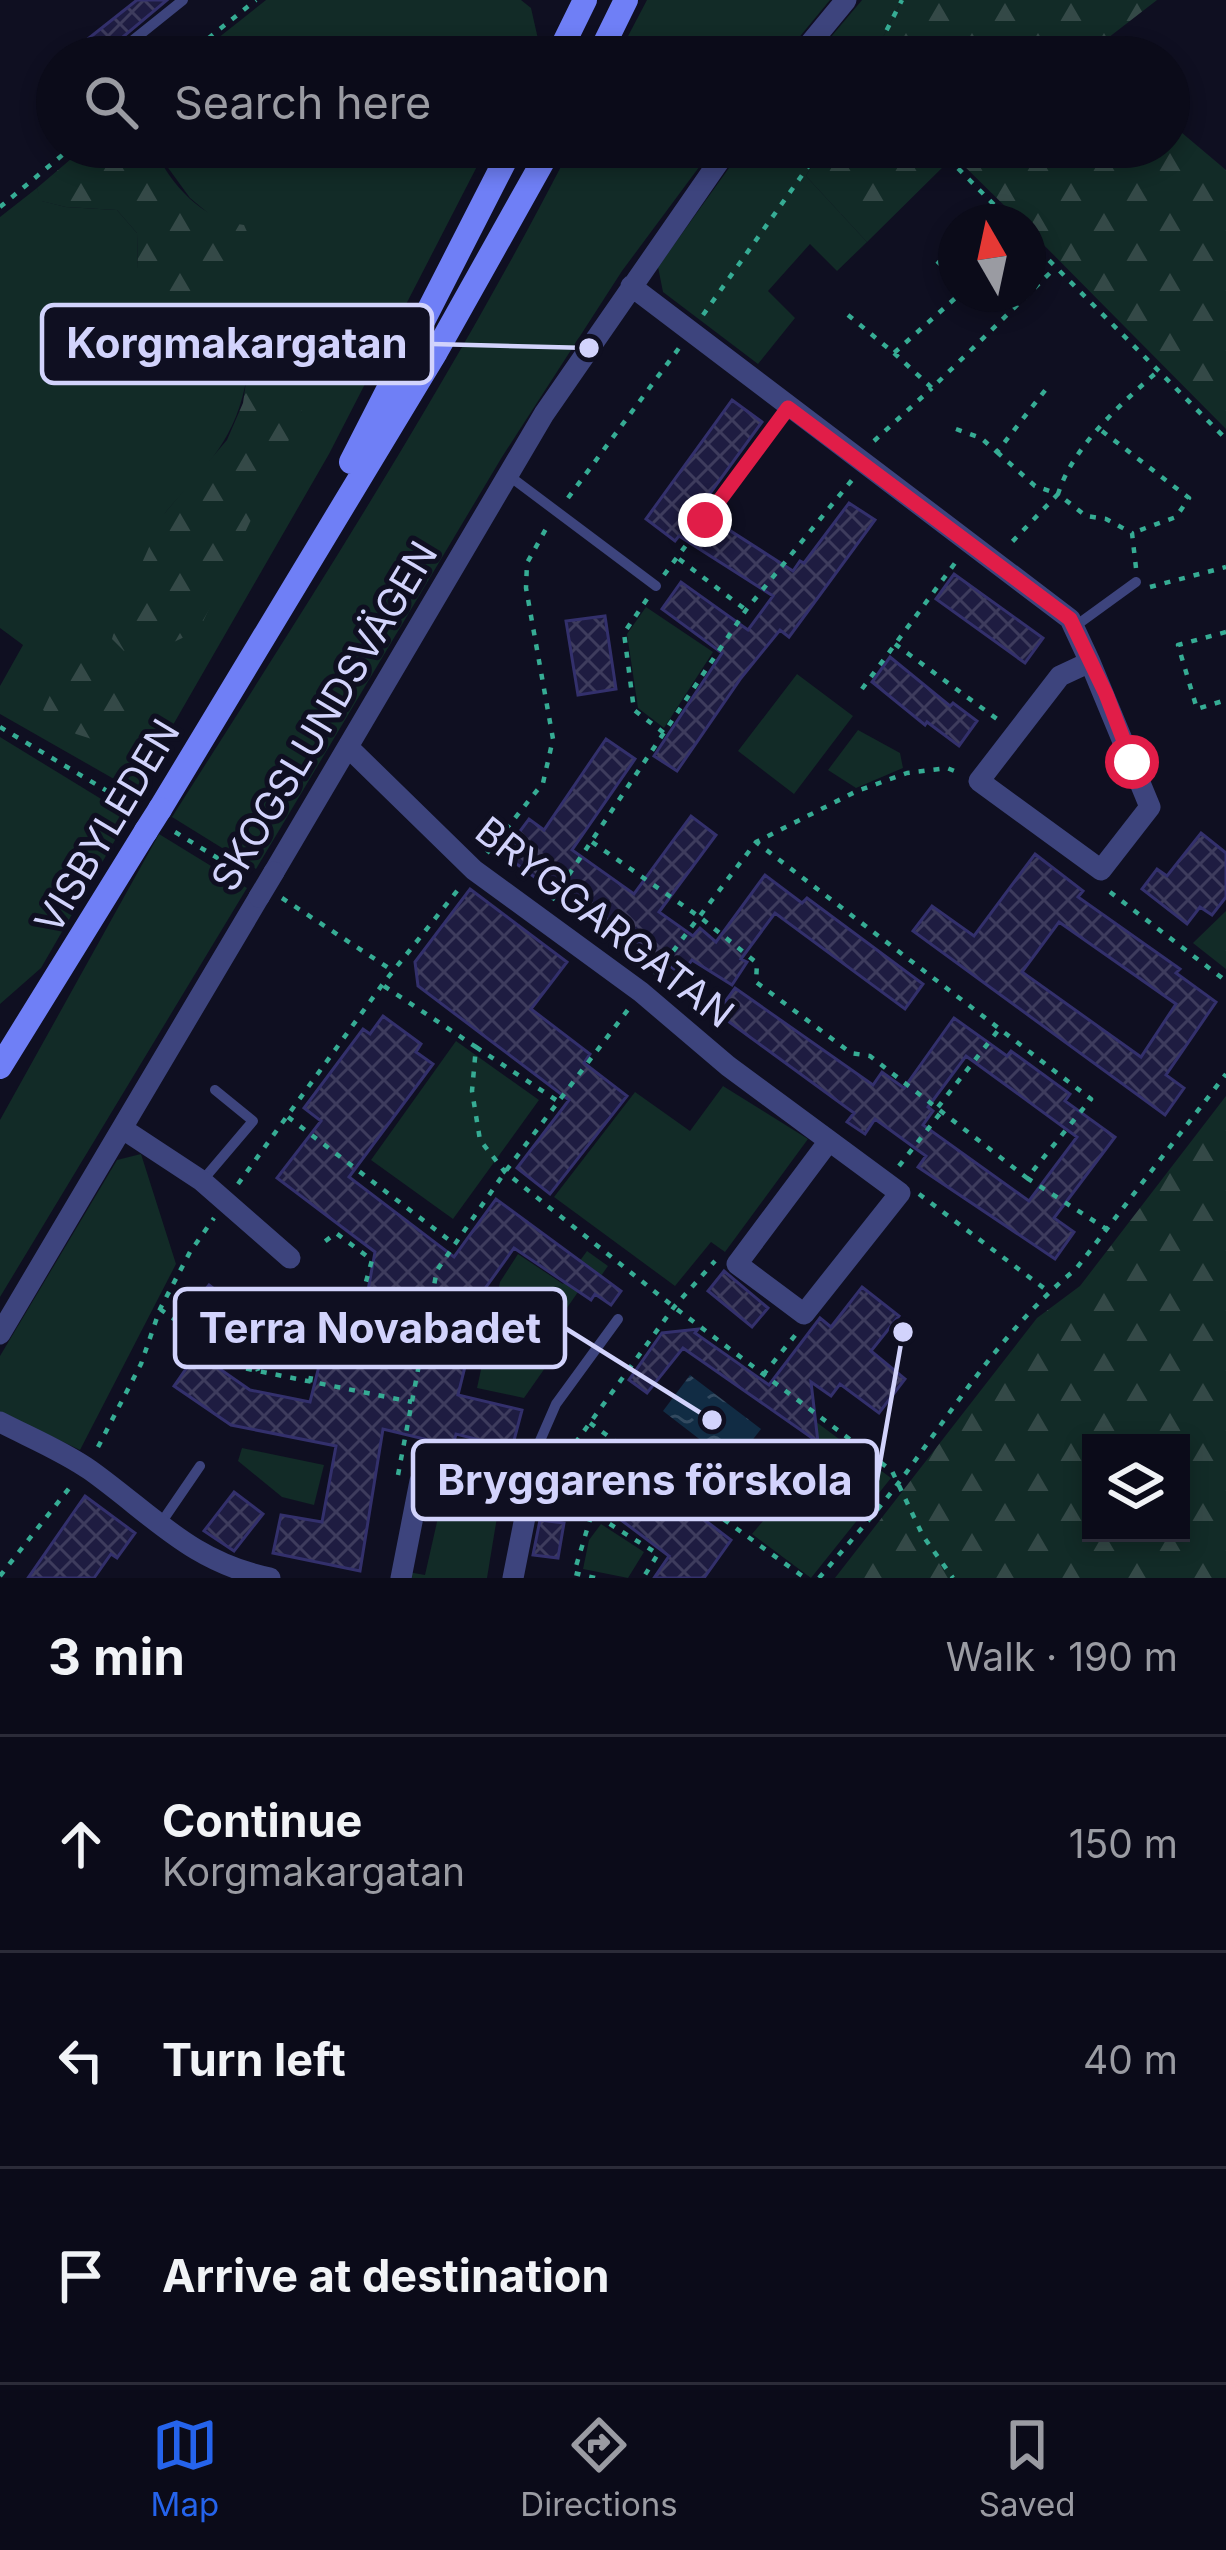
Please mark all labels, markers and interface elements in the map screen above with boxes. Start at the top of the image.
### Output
search box [36,36,1190,168]
icon: search [78,69,144,135]
text: Search here [174,75,431,130]
north arrow [938,204,1046,312]
callout: Korgmakargatan [42,305,432,383]
text: Korgmakargatan [66,317,408,368]
route end [678,493,732,547]
street label: SKOGSLUNDSVÄGEN [201,533,447,899]
street label: VISBYLEDEN [24,710,189,941]
route start [1105,735,1159,789]
street label: BRYGGARGATAN [467,806,744,1037]
callout: Terra Novabadet [175,1289,565,1367]
text: Terra Novabadet [199,1302,541,1353]
map controls [1082,1434,1190,1542]
button: layers [1082,1434,1190,1542]
callout: Bryggarens förskola [413,1441,877,1519]
text: Bryggarens förskola [437,1454,853,1505]
text: 3 min [48,1626,185,1687]
text: Walk · 190 m [946,1633,1178,1680]
text: Continue [162,1793,362,1848]
icon: ahead [48,1811,114,1877]
text: 150 m [1069,1820,1178,1867]
text: Korgmakargatan [162,1848,465,1895]
icon: left [48,2027,114,2093]
text: Turn left [162,2032,346,2087]
text: 40 m [1083,2036,1178,2083]
icon: arrive [48,2243,114,2309]
text: Arrive at destination [162,2248,609,2303]
tab: Map [151,2412,219,2524]
tab: Directions [520,2412,678,2524]
tab: Saved [979,2412,1075,2524]

